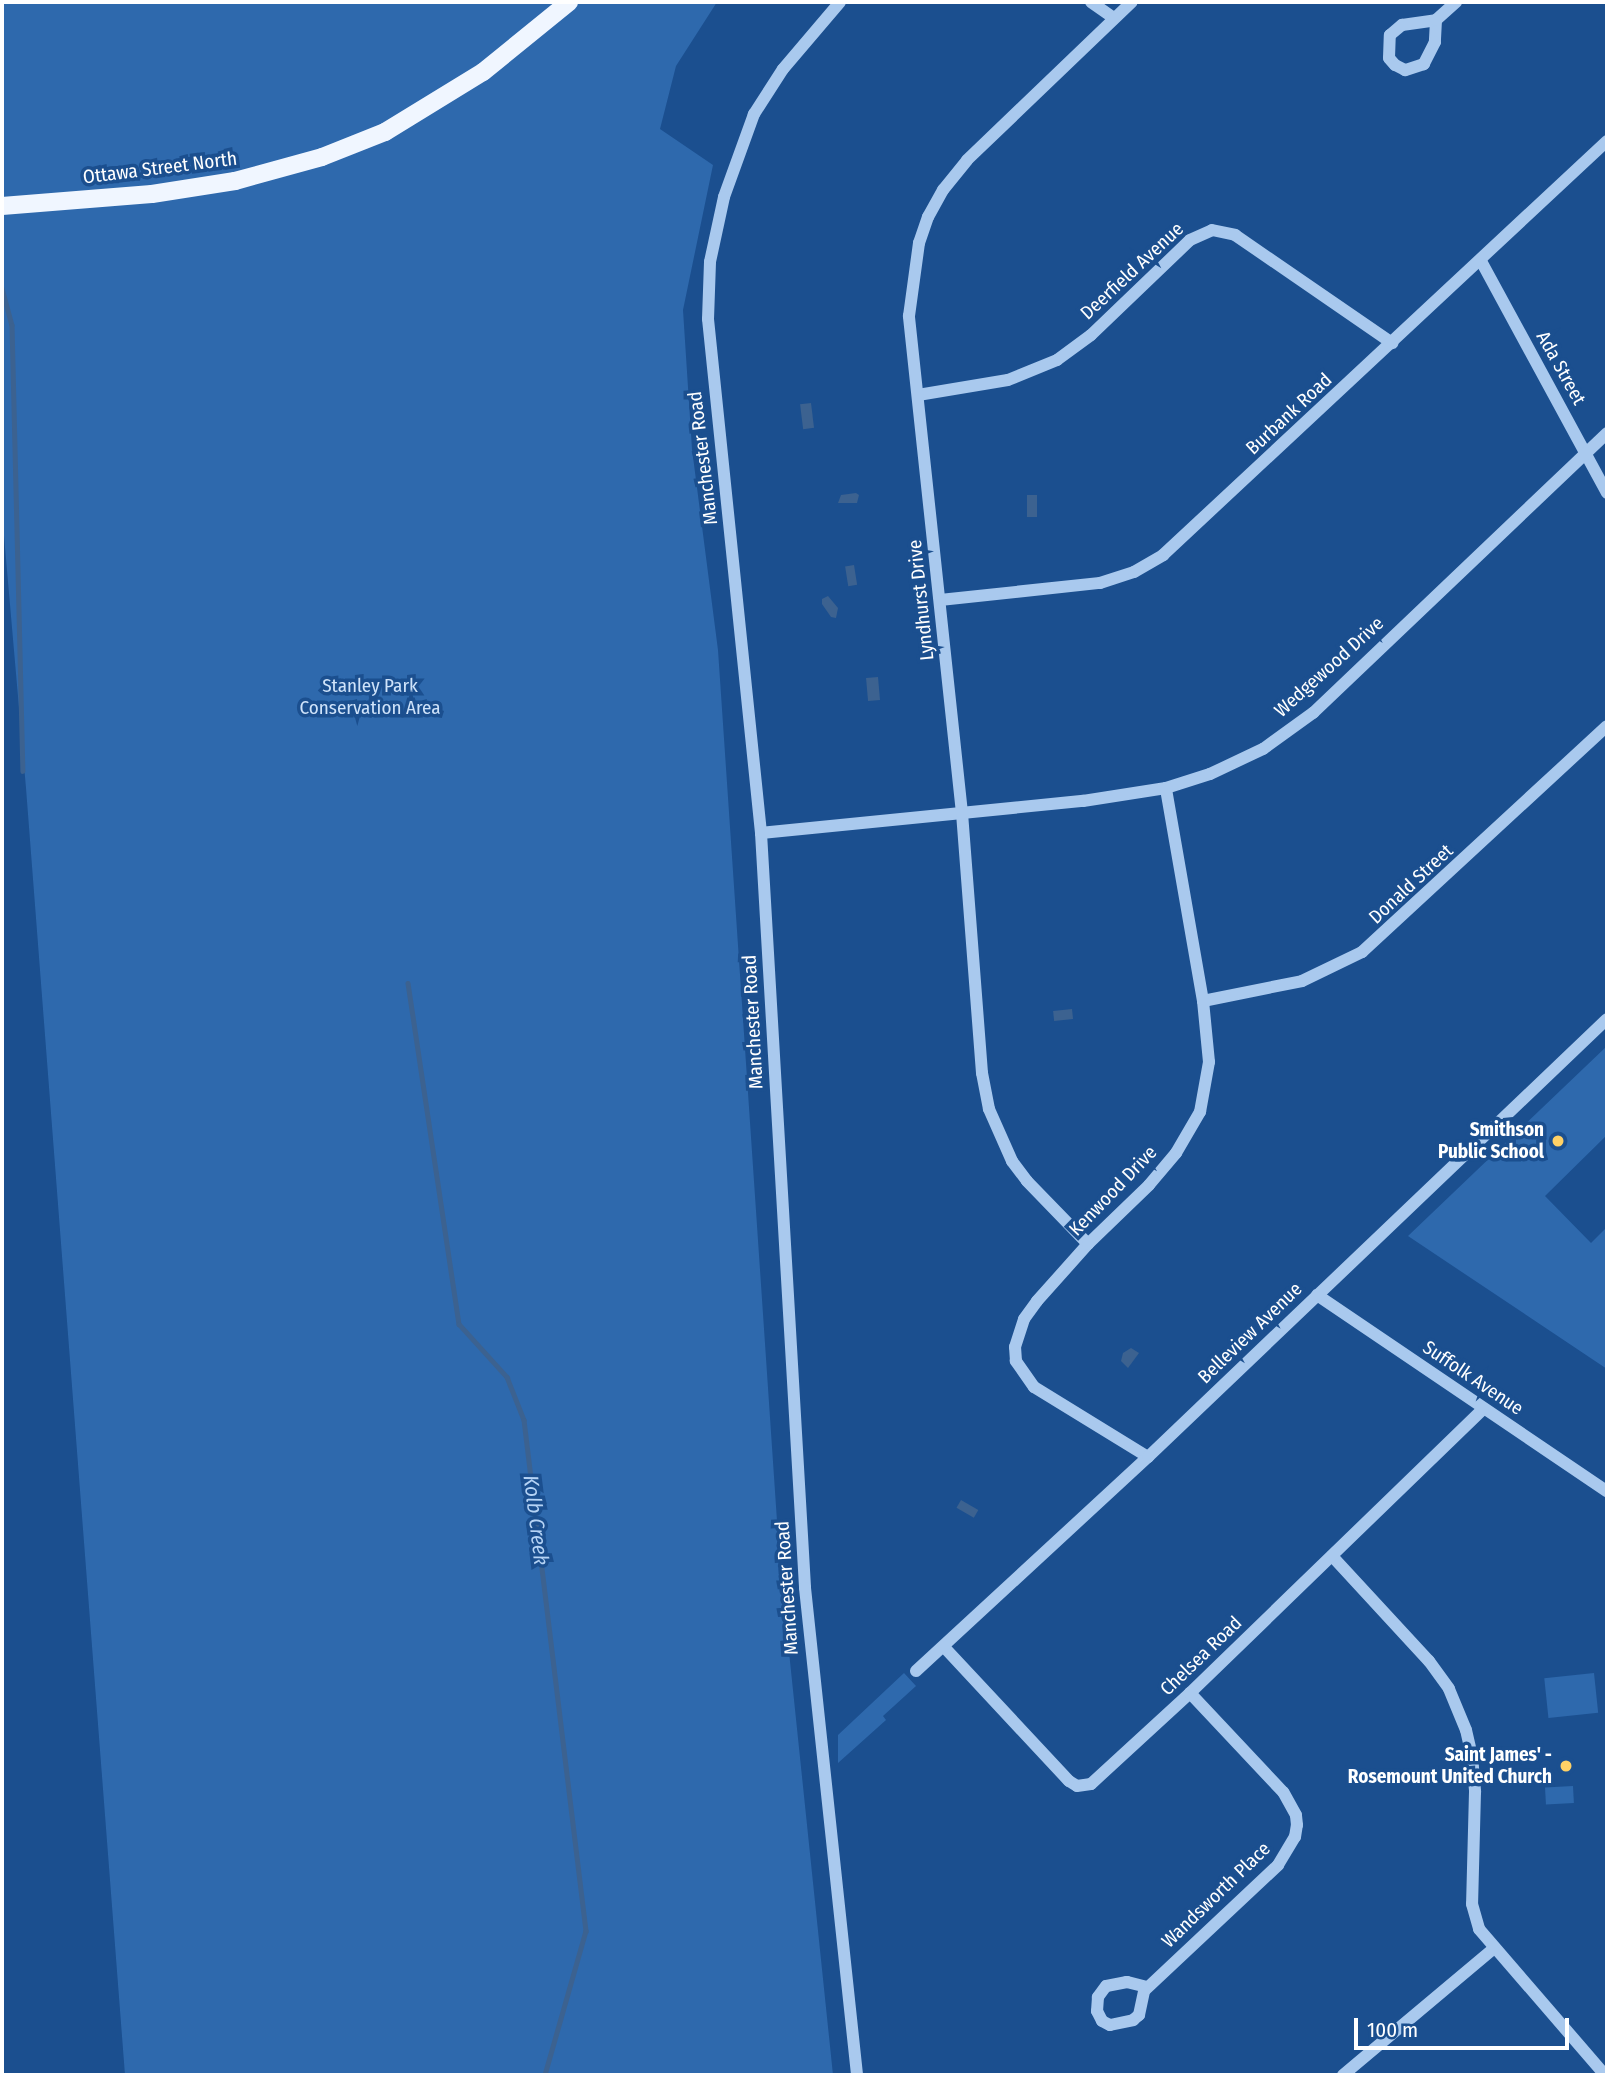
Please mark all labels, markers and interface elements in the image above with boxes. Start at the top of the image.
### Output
street label: Ottawa Street North [82,147,238,189]
street label: Deerfield Avenue [1076,218,1188,324]
street label: Ada Street [1531,327,1591,409]
street label: Burbank Road [1241,369,1337,459]
street label: Manchester Road [684,390,722,526]
street label: Lyndhurst Drive [903,539,939,661]
street label: Wedgewood Drive [1270,612,1388,722]
park label: Stanley Park Conservation Area [300,675,440,719]
street label: Donald Street [1364,839,1458,929]
street label: Manchester Road [738,954,768,1090]
place label: Smithson Public School [1438,1119,1544,1163]
marker: Smithson Public School [1550,1133,1566,1149]
street label: Kenwood Drive [1064,1141,1162,1241]
street label: Belleview Avenue [1193,1278,1307,1388]
street label: Suffolk Avenue [1418,1336,1528,1420]
water label: Kolb Creek [518,1474,554,1566]
street label: Manchester Road [771,1520,803,1656]
street label: Chelsea Road [1156,1612,1246,1700]
place label: Saint James' - Rosemount United Church [1348,1744,1552,1788]
marker: Saint James' - Rosemount United Church [1558,1758,1574,1774]
street label: Wandsworth Place [1157,1837,1275,1953]
scale bar [1357,2004,1572,2048]
text: 100 m [1367,2017,1418,2043]

